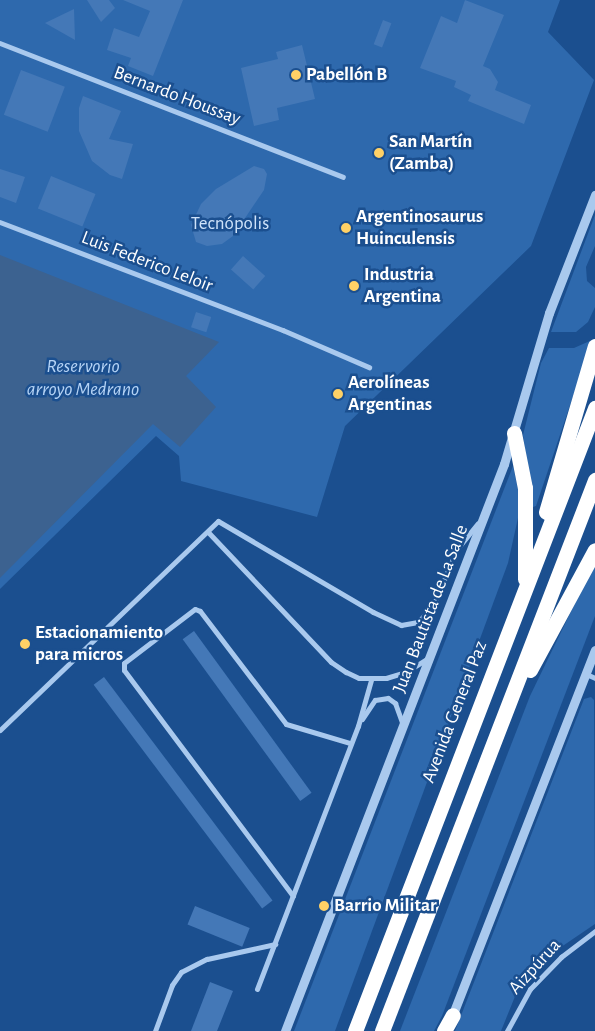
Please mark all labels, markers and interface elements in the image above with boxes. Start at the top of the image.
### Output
street label: Bernardo Houssay [110,61,244,131]
place label: Pabellón B [306,64,387,86]
marker: Pabellón B [290,69,302,81]
place label: San Martín (Zamba) [389,131,472,175]
marker: San Martín (Zamba) [373,147,385,159]
place label: Argentinosaurus Huinculensis [356,206,483,250]
park label: Tecnópolis [191,213,269,235]
marker: Argentinosaurus Huinculensis [340,222,352,234]
street label: Luis Federico Leloir [78,226,216,298]
place label: Industria Argentina [364,264,441,308]
marker: Industria Argentina [348,280,360,292]
water label: Reservorio arroyo Medrano [27,354,139,401]
place label: Aerolíneas Argentinas [348,372,432,416]
marker: Aerolíneas Argentinas [332,388,344,400]
street label: Juan Bautista de La Salle [388,522,474,696]
place label: Estacionamiento para micros [35,622,163,666]
marker: Estacionamiento para micros [19,638,31,650]
street label: Avenida General Paz [417,638,493,786]
place label: Barrio Militar [334,895,437,917]
marker: Barrio Militar [318,900,330,912]
street label: Aizpúrua [504,934,566,1000]

